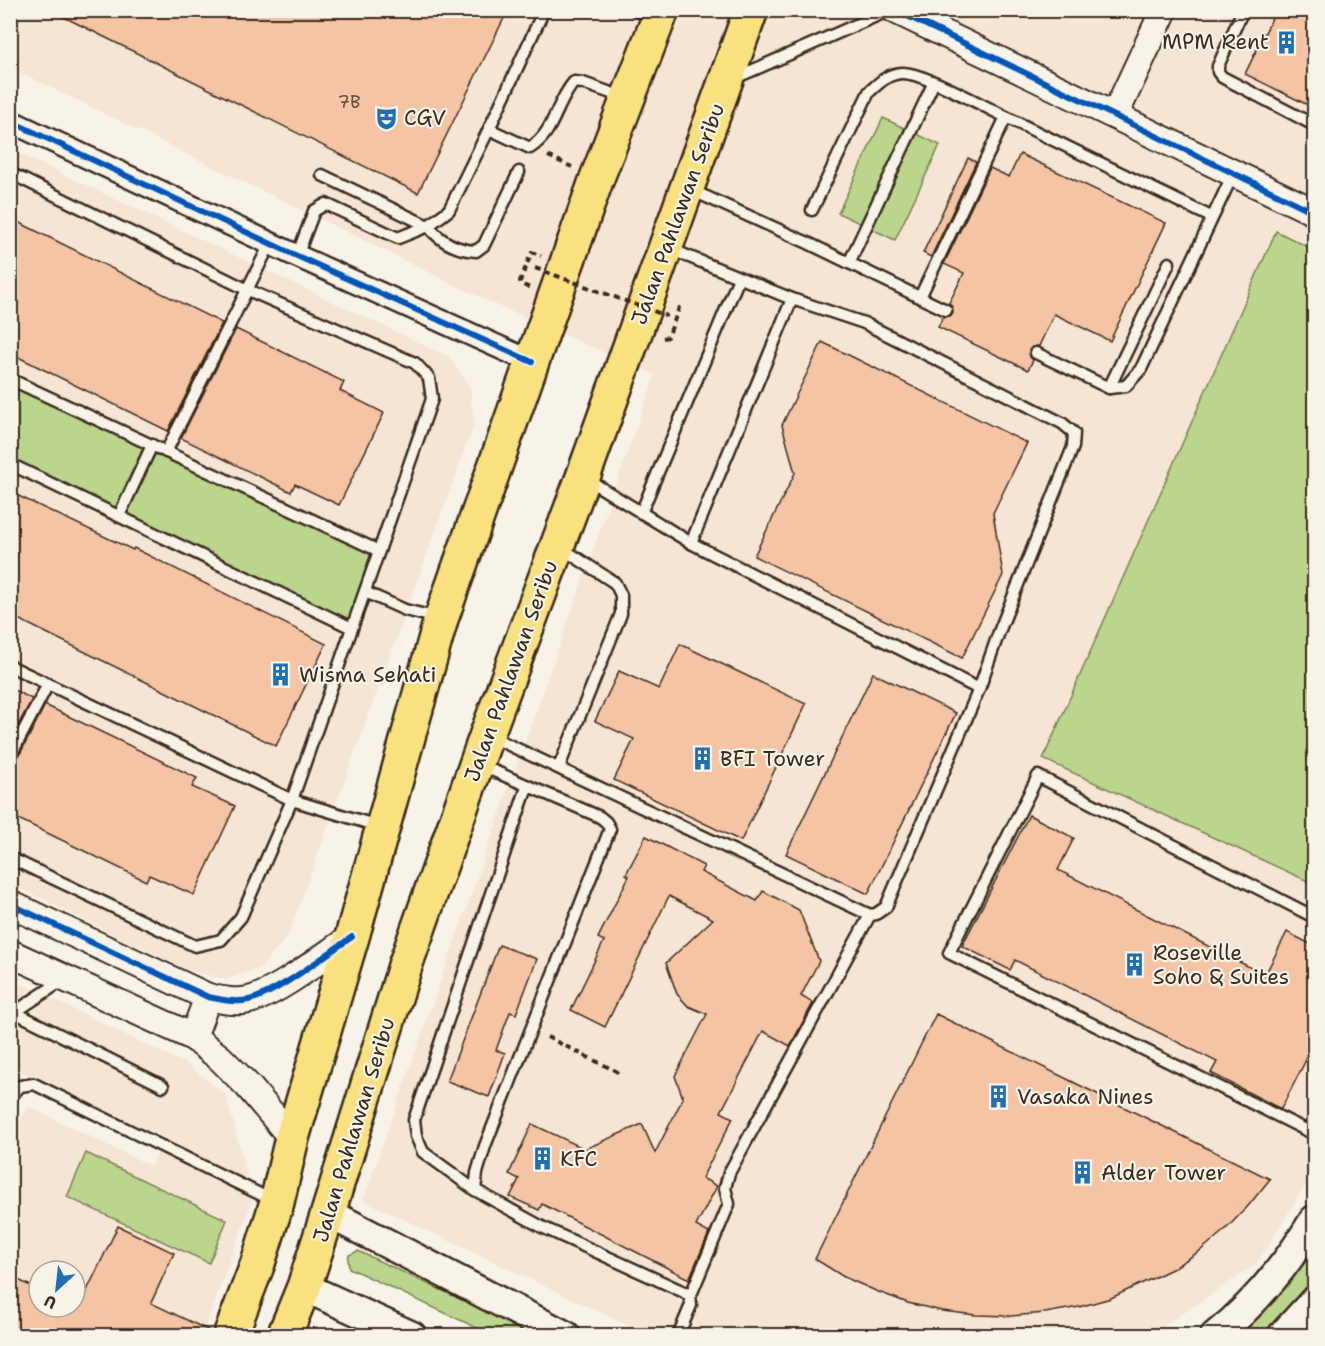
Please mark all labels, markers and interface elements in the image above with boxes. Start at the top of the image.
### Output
place label: MPM Rent [1162,28,1269,56]
building icon: MPM Rent [1274,29,1300,55]
house number: 7B [337,90,361,114]
street label: Jalan Pahlawan Seribu [625,99,731,329]
place label: CGV [404,104,446,132]
theatre icon: CGV [373,105,399,131]
street label: Jalan Pahlawan Seribu [458,556,564,786]
place label: Wisma Sehati [299,661,436,689]
building icon: Wisma Sehati [268,662,294,688]
place label: BFI Tower [720,745,825,773]
building icon: BFI Tower [689,746,715,772]
place label: Roseville Soho & Suites [1153,939,1289,991]
building icon: Roseville Soho & Suites [1122,952,1148,978]
street label: Jalan Pahlawan Seribu [306,1014,402,1246]
place label: Vasaka Nines [1017,1083,1154,1111]
building icon: Vasaka Nines [986,1084,1012,1110]
place label: KFC [560,1145,597,1173]
building icon: KFC [529,1146,555,1172]
place label: Alder Tower [1101,1159,1226,1187]
building icon: Alder Tower [1070,1160,1096,1186]
north arrow [27,1259,87,1319]
text: U [41,1290,60,1314]

